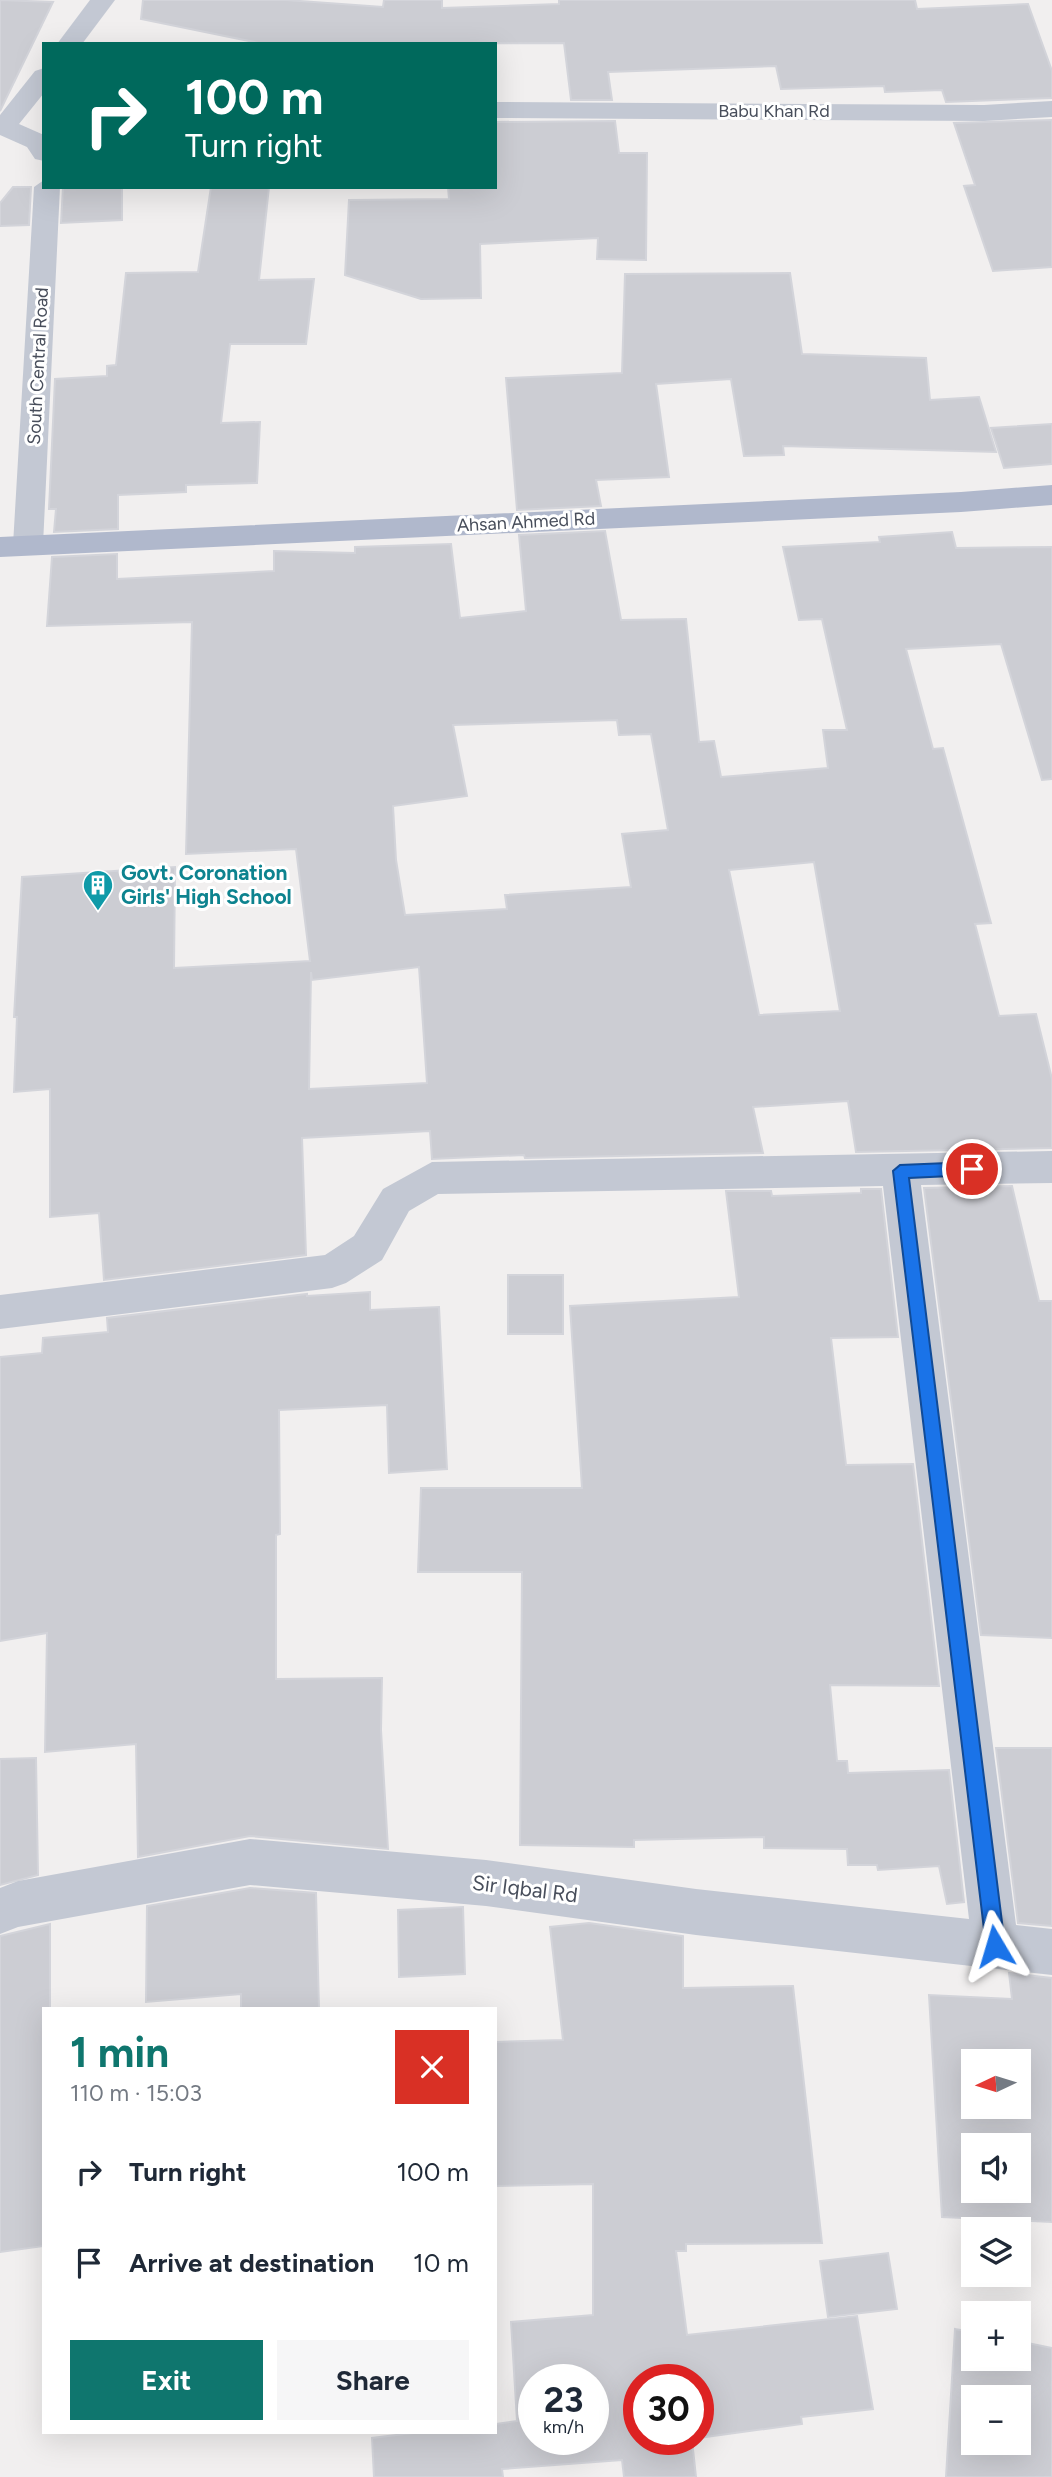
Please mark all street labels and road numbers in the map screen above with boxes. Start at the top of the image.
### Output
street label: Babu Khan Rd [718,100,830,122]
street label: South Central Road [23,287,53,445]
street label: Ahsan Ahmed Rd [456,507,596,537]
street label: Sir Iqbal Rd [471,1870,579,1907]

